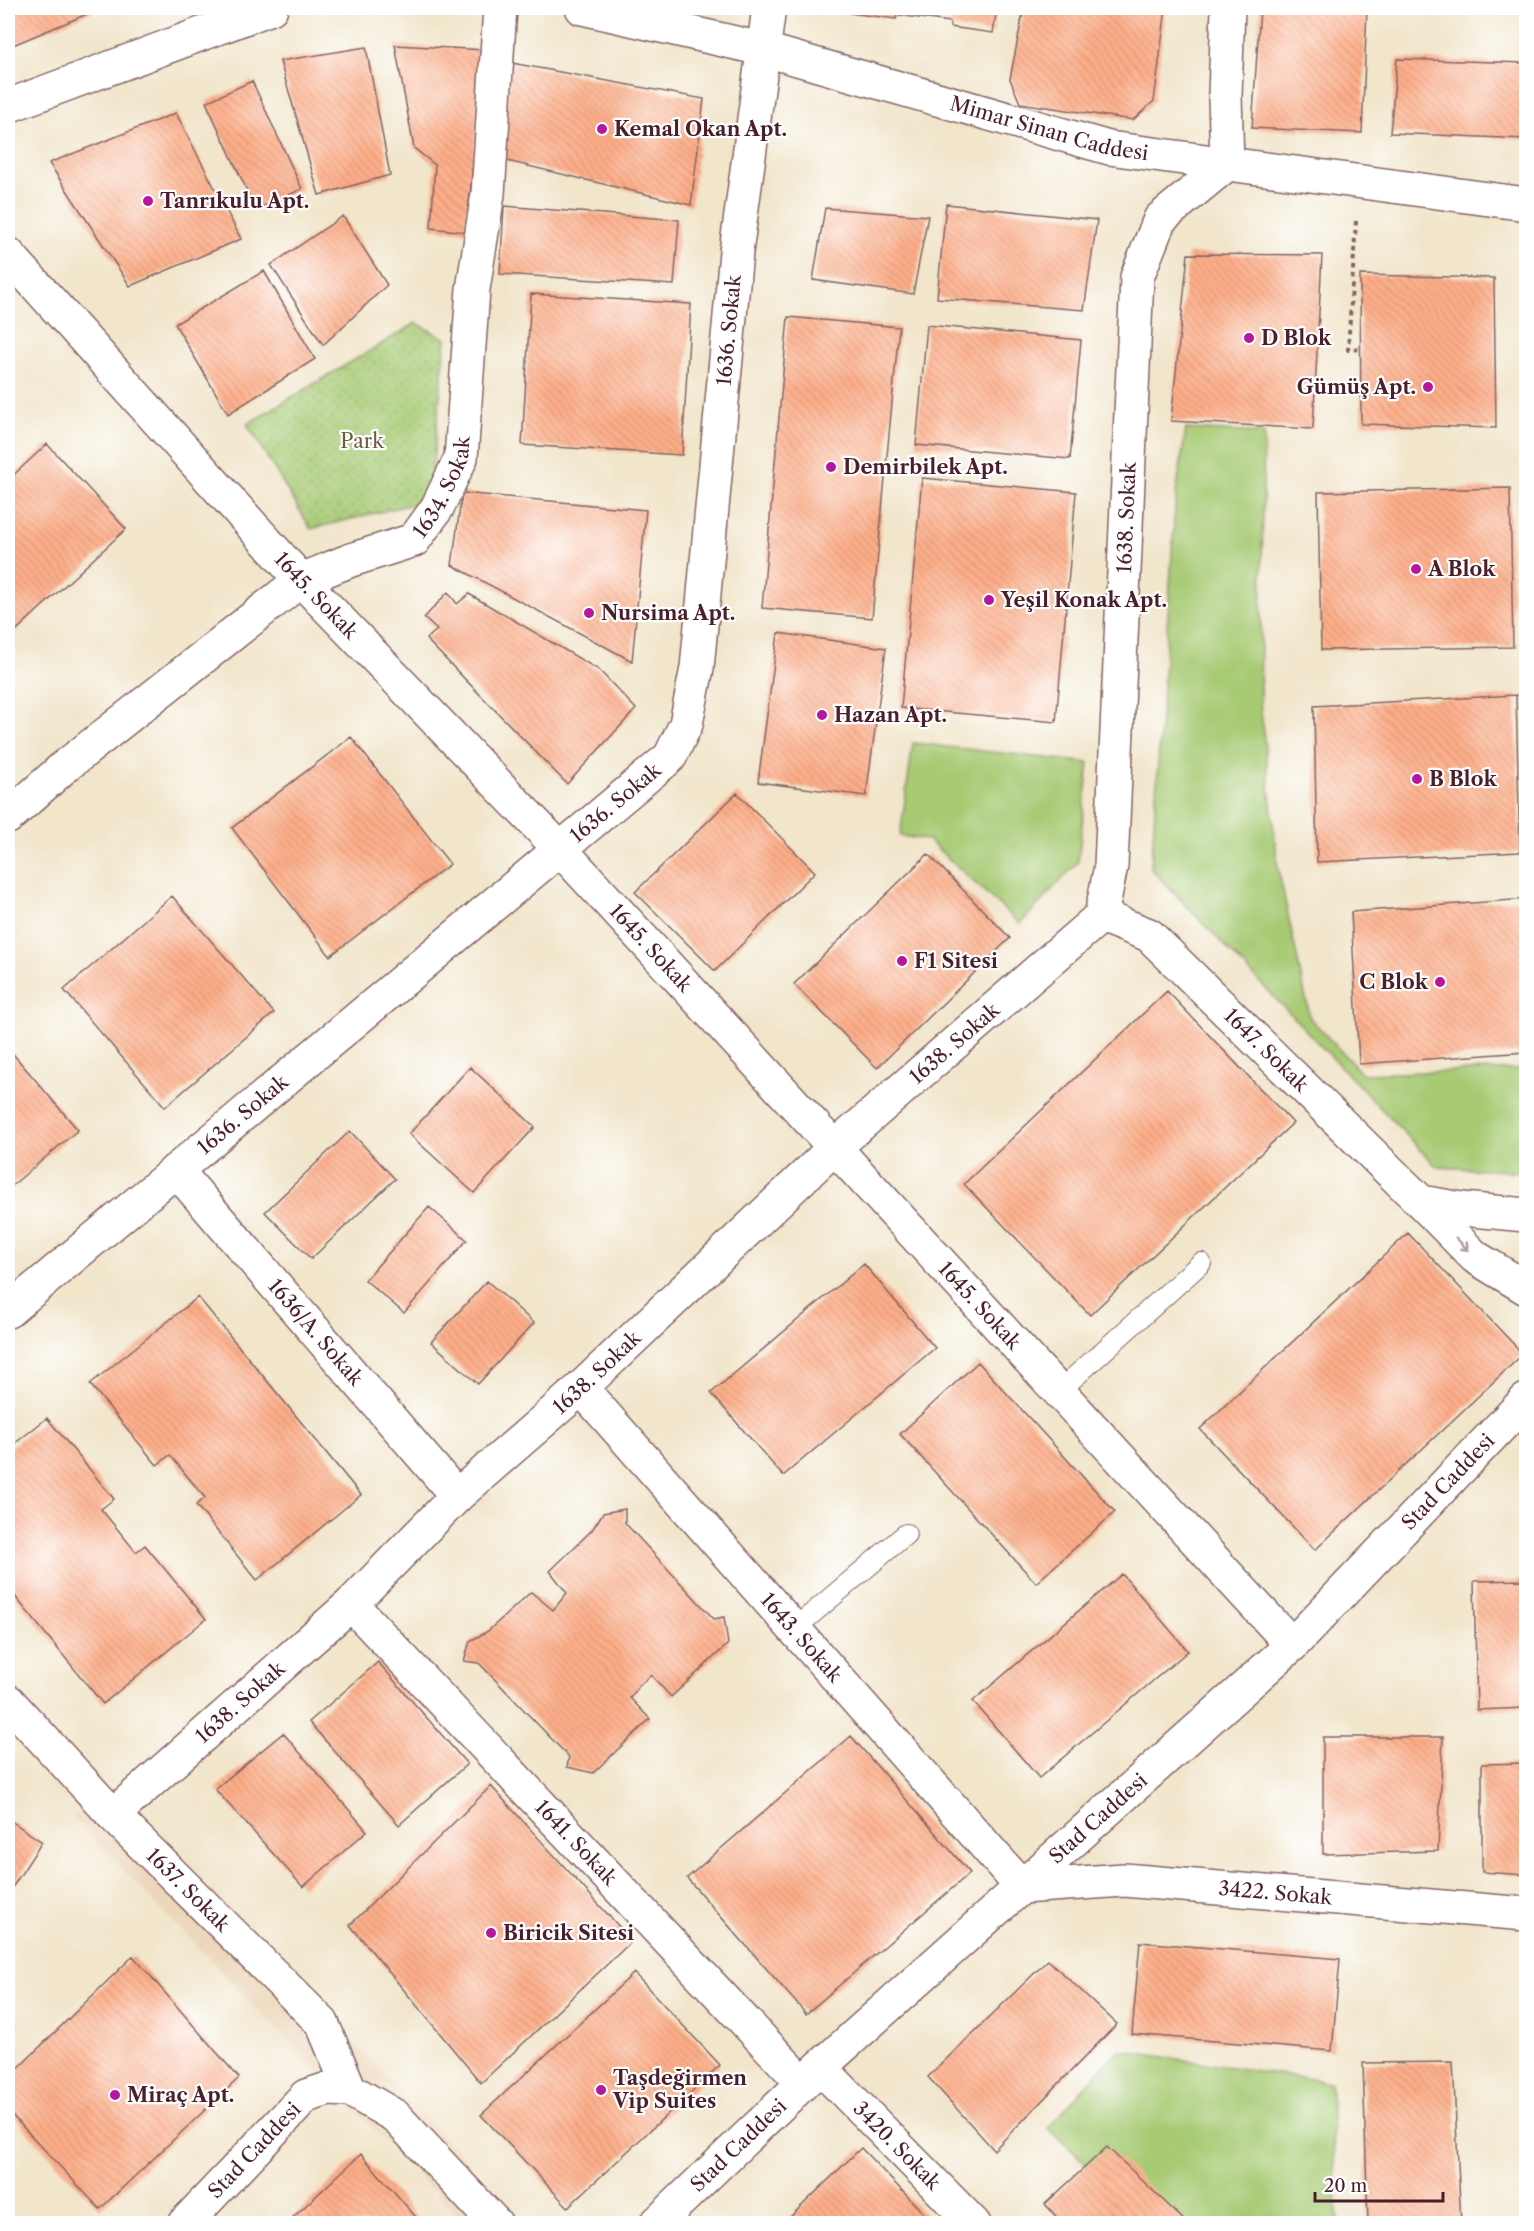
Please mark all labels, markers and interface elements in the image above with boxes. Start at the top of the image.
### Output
street label: Mimar Sinan Caddesi [947,91,1150,165]
place label: Kemal Okan Apt. [614,117,787,141]
marker: Kemal Okan Apt. [595,122,609,136]
place label: Tanrıkulu Apt. [160,189,309,213]
marker: Tanrıkulu Apt. [141,194,155,208]
street label: 1636. Sokak [712,273,746,387]
place label: D Blok [1261,326,1332,350]
marker: D Blok [1242,331,1256,345]
place label: Gümüş Apt. [1297,375,1416,399]
marker: Gümüş Apt. [1421,380,1435,394]
park label: Park [340,429,385,453]
street label: 1634. Sokak [408,434,475,542]
place label: Demirbilek Apt. [843,455,1008,479]
marker: Demirbilek Apt. [824,460,838,474]
street label: 1638. Sokak [1112,460,1141,574]
street label: 1645. Sokak [270,547,364,645]
place label: A Blok [1427,557,1496,581]
marker: A Blok [1409,562,1423,576]
place label: Yeşil Konak Apt. [1000,588,1167,612]
marker: Yeşil Konak Apt. [982,593,996,607]
place label: Nursima Apt. [601,601,735,625]
marker: Nursima Apt. [582,606,596,620]
place label: Hazan Apt. [834,703,947,727]
marker: Hazan Apt. [815,708,829,722]
street label: 1636. Sokak [565,757,667,848]
place label: B Blok [1429,767,1497,791]
marker: B Blok [1410,772,1424,786]
street label: 1645. Sokak [605,899,698,998]
place label: F1 Sitesi [914,949,998,973]
marker: F1 Sitesi [895,954,909,968]
place label: C Blok [1359,970,1429,994]
marker: C Blok [1433,975,1447,989]
street label: 1638. Sokak [904,997,1005,1089]
street label: 1647. Sokak [1219,1004,1314,1098]
street label: 1636. Sokak [192,1069,294,1159]
one-way arrow [1455,1236,1469,1251]
street label: 1645. Sokak [934,1257,1027,1355]
street label: 1636/A. Sokak [263,1274,369,1391]
street label: 1638. Sokak [548,1325,647,1419]
street label: Stad Caddesi [1397,1429,1499,1535]
street label: 1643. Sokak [756,1588,848,1688]
street label: 1638. Sokak [191,1655,291,1748]
street label: Stad Caddesi [1044,1768,1152,1869]
street label: 1641. Sokak [530,1795,623,1891]
street label: 1637. Sokak [141,1843,236,1937]
street label: 3422. Sokak [1218,1876,1334,1910]
place label: Biricik Sitesi [503,1921,634,1945]
marker: Biricik Sitesi [484,1926,498,1940]
place label: Taşdeğirmen Vip Suites [612,2066,747,2113]
place label: Miraç Apt. [127,2083,234,2107]
marker: Taşdeğirmen Vip Suites [594,2083,608,2097]
marker: Miraç Apt. [108,2088,122,2102]
street label: Stad Caddesi [685,2094,791,2197]
street label: 3420. Sokak [848,2096,947,2196]
street label: Stad Caddesi [203,2097,306,2203]
scale bar [1315,2165,1442,2203]
text: 20 m [1324,2175,1368,2197]

